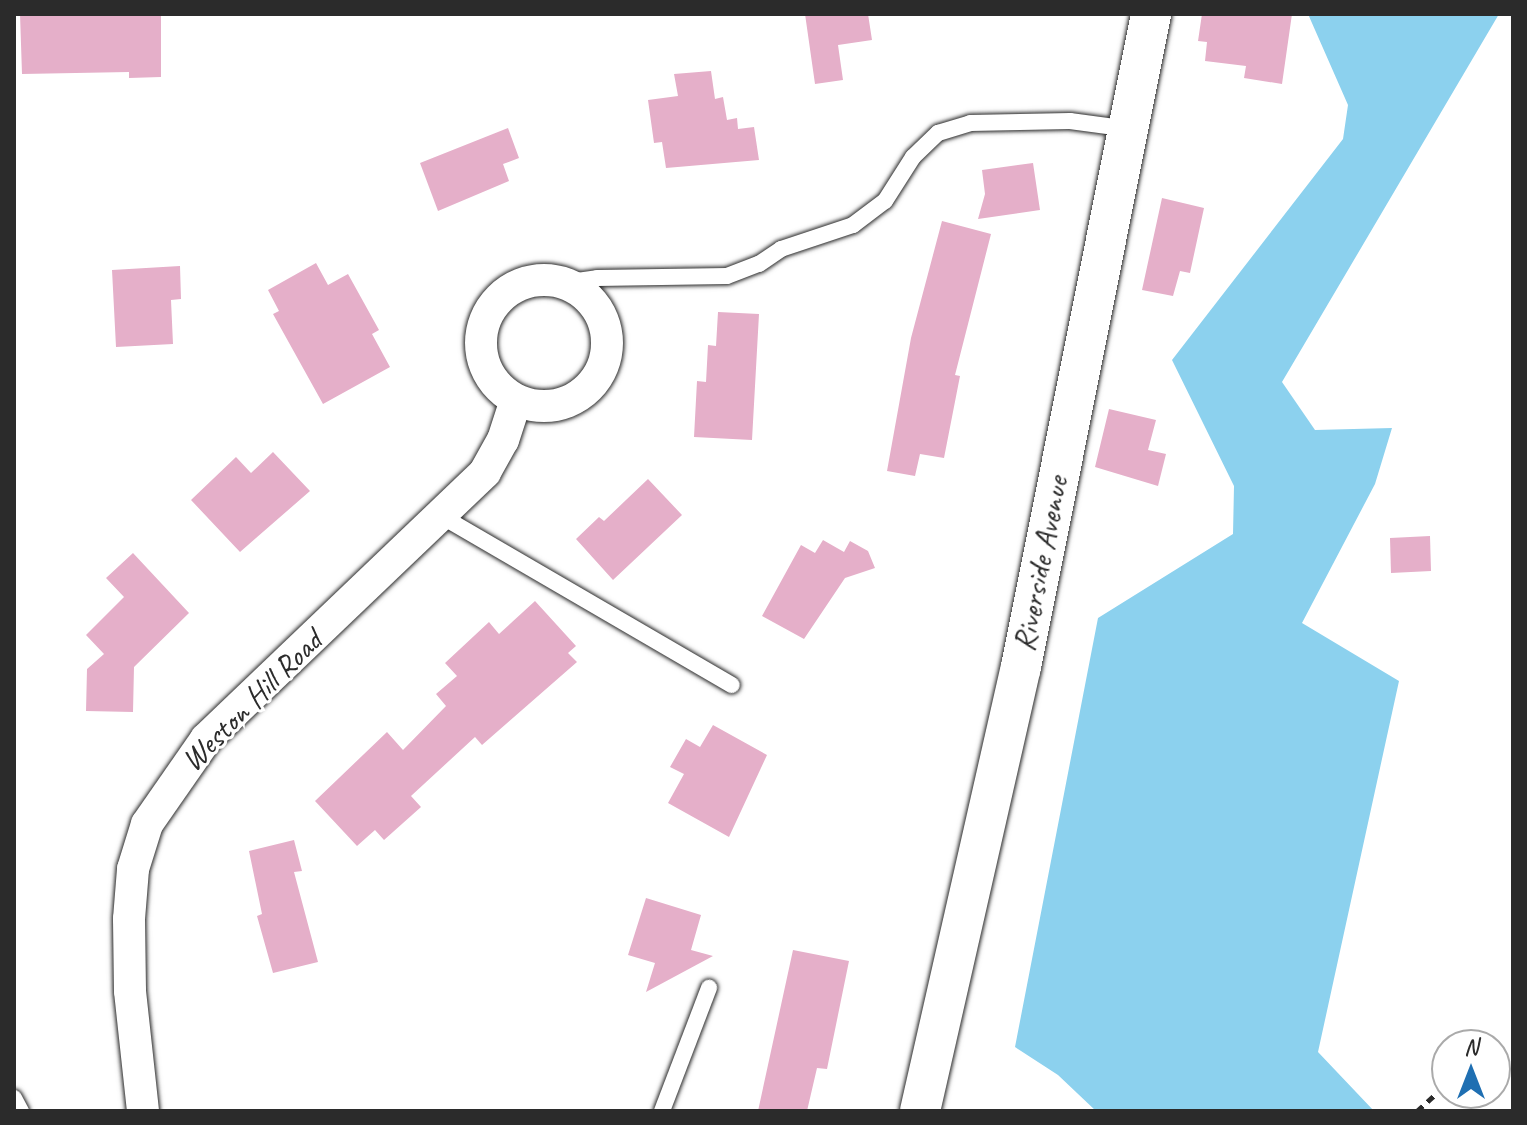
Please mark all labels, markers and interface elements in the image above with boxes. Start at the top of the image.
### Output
street label: Riverside Avenue [1005,473,1077,655]
street label: Weston Hill Road [173,622,331,780]
north arrow [1431,1029,1511,1109]
text: N [1464,1033,1478,1061]

